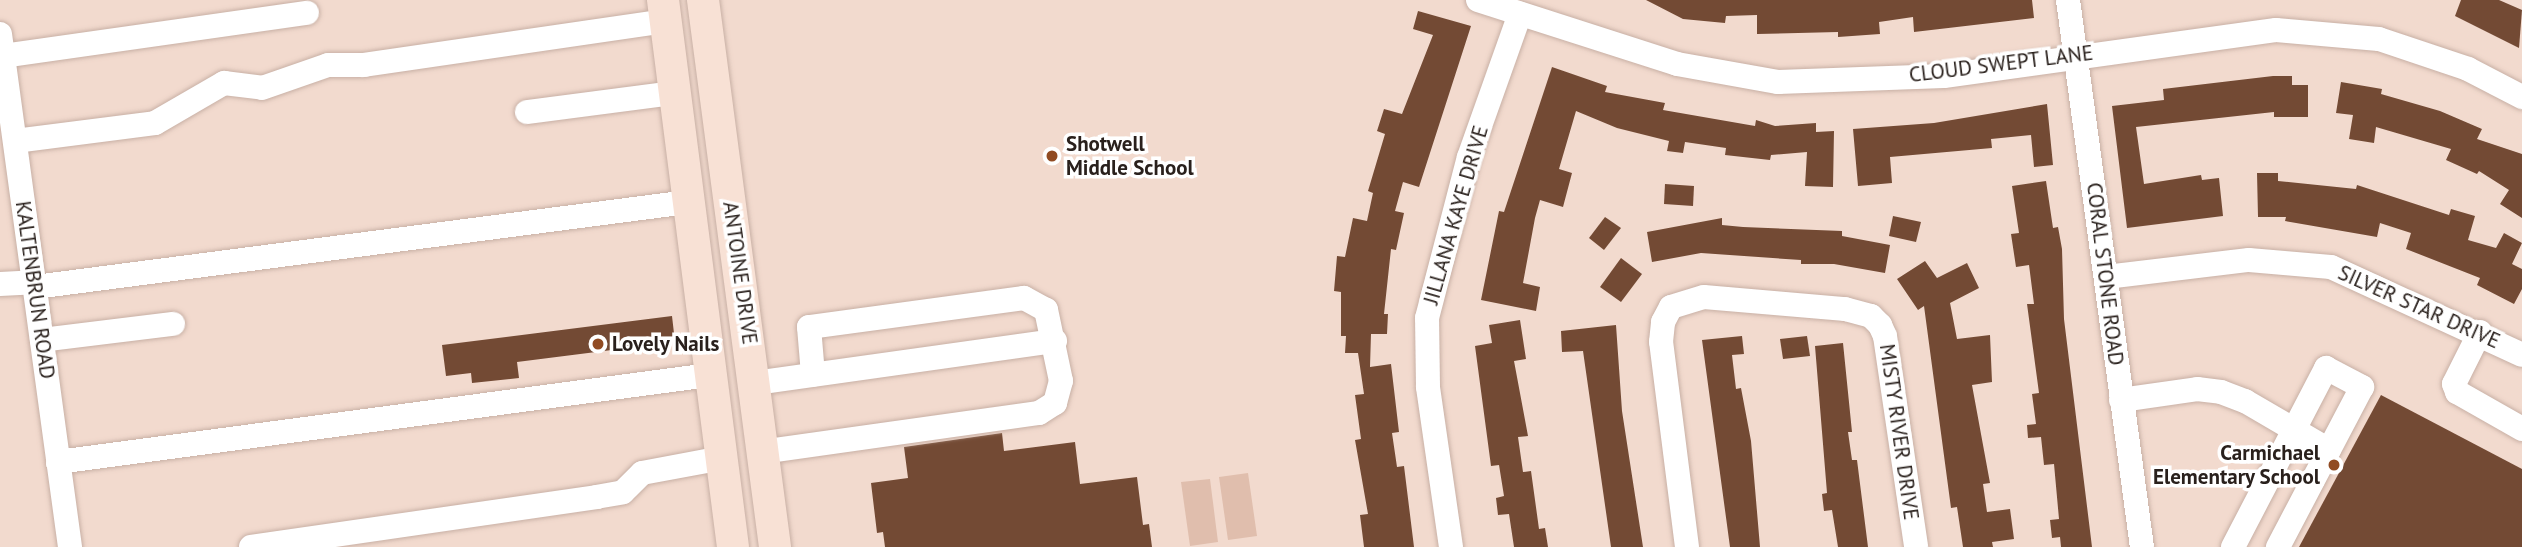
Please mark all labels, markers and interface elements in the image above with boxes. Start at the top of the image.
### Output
street label: CLOUD SWEPT LANE [1907,40,2095,88]
street label: JILLANA KAYE DRIVE [1418,122,1494,308]
place label: Shotwell Middle School [1066,131,1194,181]
marker: Shotwell Middle School [1044,148,1060,164]
street label: CORAL STONE ROAD [2081,181,2129,367]
street label: KALTENBRUN ROAD [10,199,60,381]
street label: ANTOINE DRIVE [717,200,763,346]
street label: SILVER STAR DRIVE [2334,260,2504,354]
place label: Lovely Nails [612,331,720,357]
marker: Lovely Nails [590,336,606,352]
street label: MISTY RIVER DRIVE [1874,342,1924,522]
place label: Carmichael Elementary School [2152,440,2320,490]
marker: Carmichael Elementary School [2326,457,2342,473]

